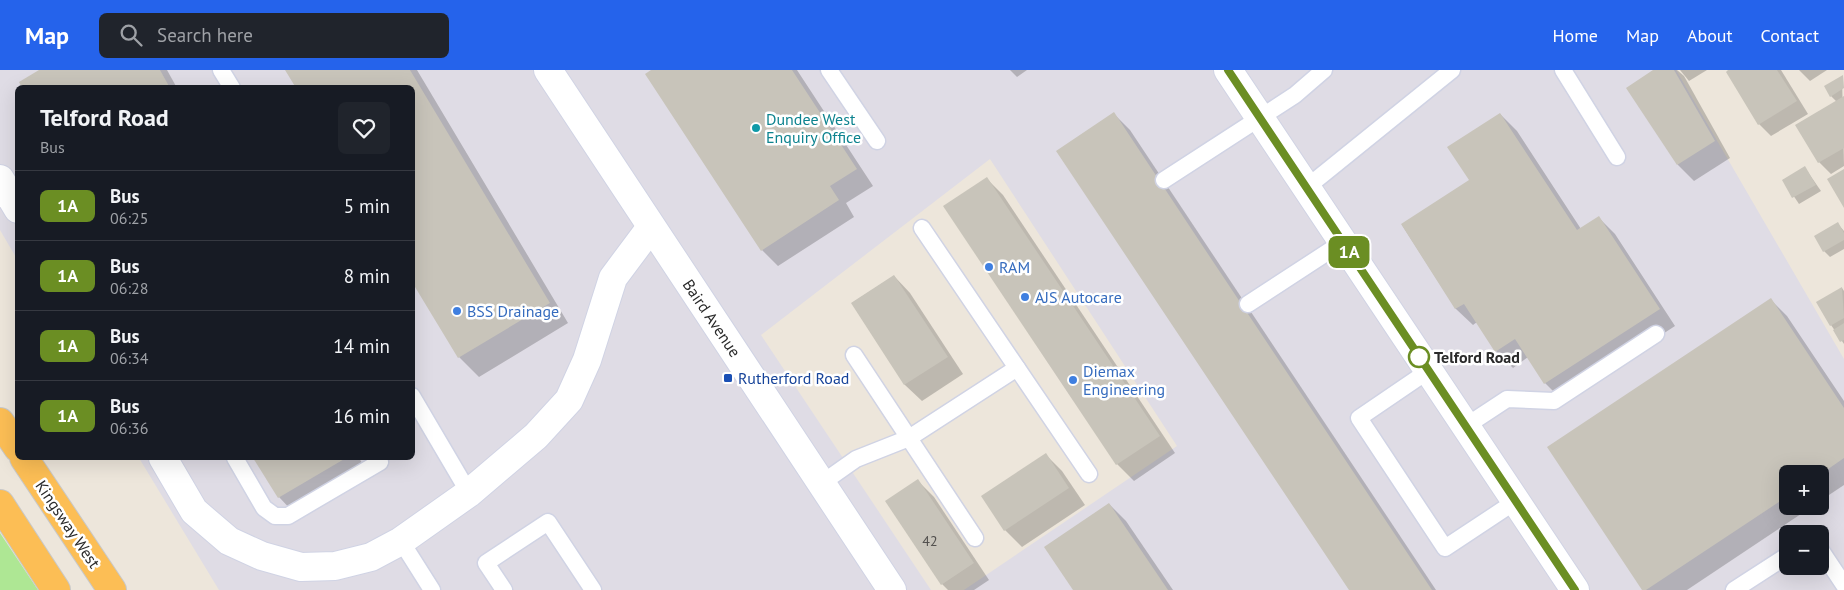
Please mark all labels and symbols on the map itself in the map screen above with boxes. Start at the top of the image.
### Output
place label: Dundee West Enquiry Office [766,109,861,147]
marker: Dundee West Enquiry Office [750,122,762,134]
line badge: 1A [1326,236,1372,268]
place label: RAM [999,257,1030,277]
marker: RAM [983,261,995,273]
street label: Baird Avenue [679,275,745,361]
place label: AJS Autocare [1035,287,1122,307]
marker: AJS Autocare [1019,291,1031,303]
place label: BSS Drainage [467,301,559,321]
marker: BSS Drainage [451,305,463,317]
marker: Telford Road [1408,346,1430,368]
place label: Telford Road [1434,347,1520,367]
place label: Diemax Engineering [1083,361,1165,399]
place label: Rutherford Road [738,368,849,388]
marker: Rutherford Road [722,372,734,384]
marker: Diemax Engineering [1067,374,1079,386]
street label: Kingsway West [31,476,105,572]
house number: 42 [922,532,938,550]

